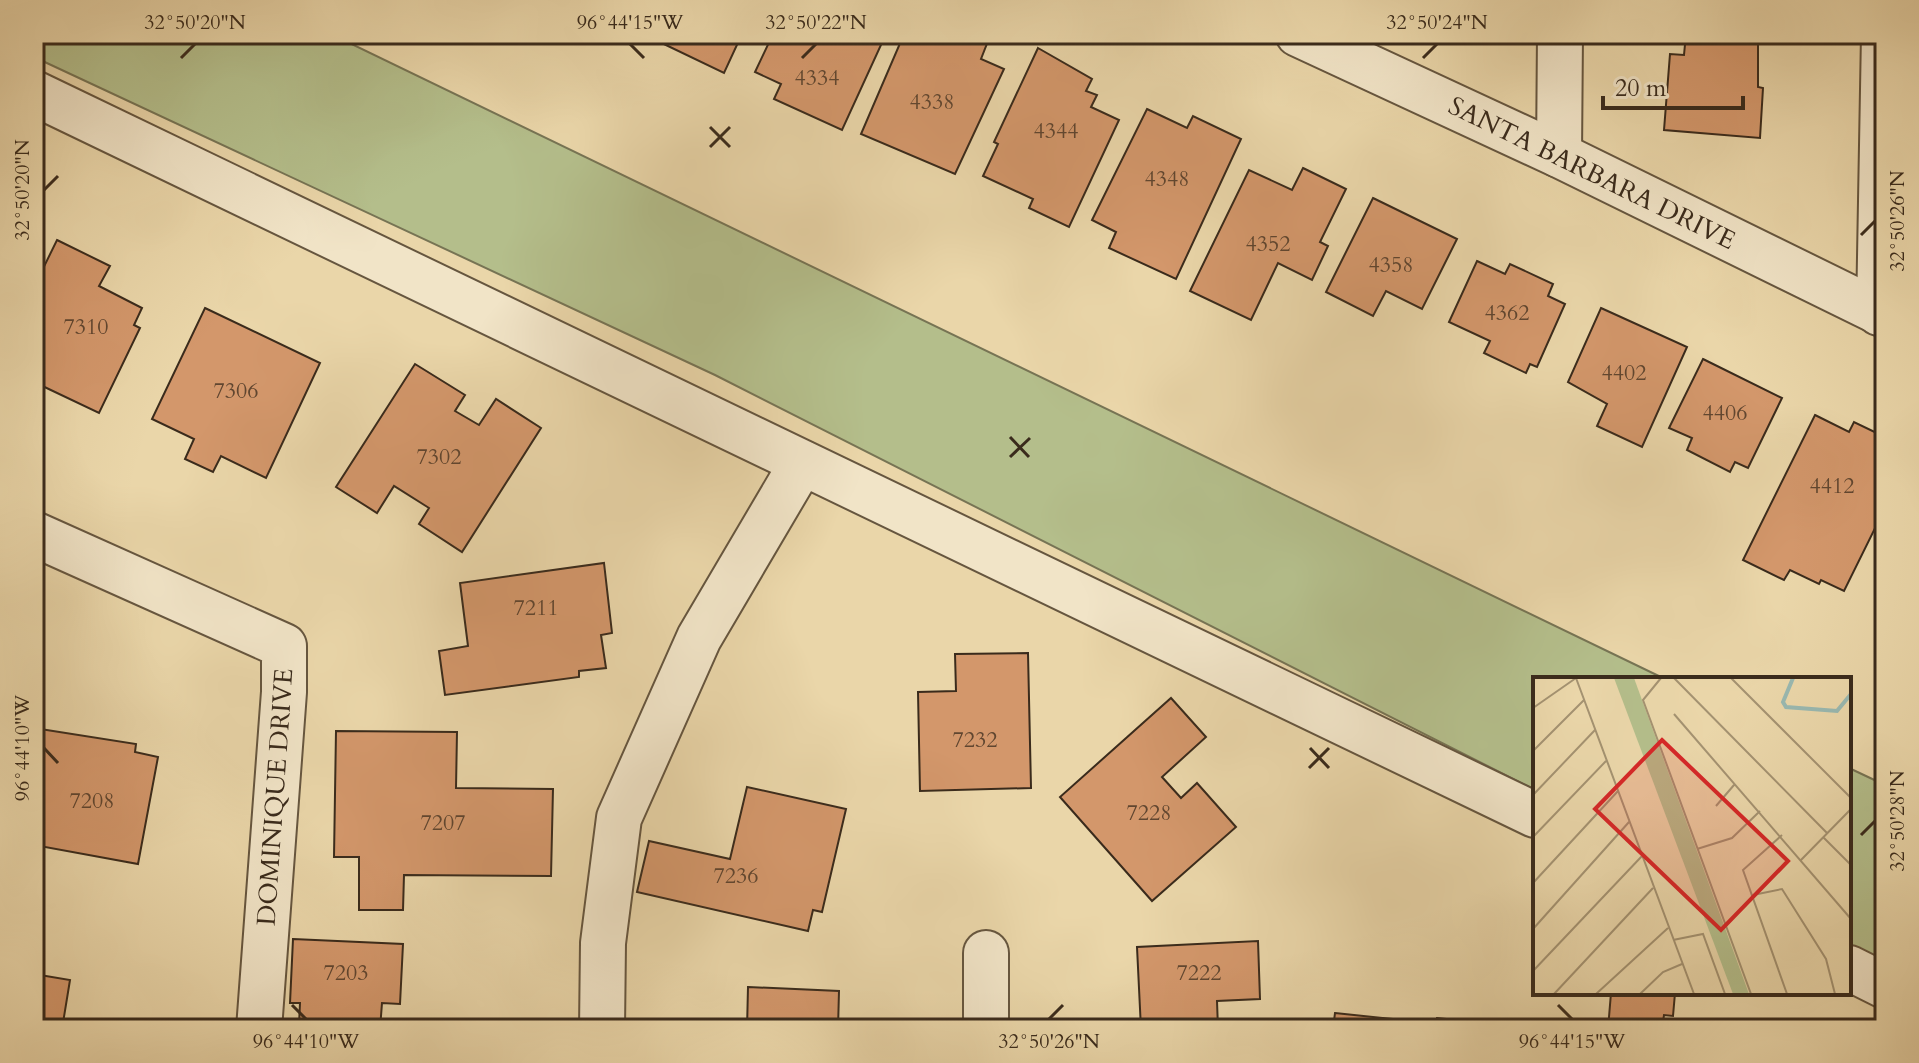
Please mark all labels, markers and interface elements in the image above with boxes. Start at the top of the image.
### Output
text: 32°50'20"N [144,9,246,36]
text: 96°44'15"W [577,9,684,36]
text: 32°50'22"N [765,9,867,36]
text: 32°50'24"N [1386,9,1488,36]
scale bar [1603,60,1743,110]
house number: 4334 [794,63,840,93]
text: 20 m [1615,72,1667,105]
house number: 4338 [909,87,955,117]
street label: SANTA BARBARA DRIVE [1443,88,1741,258]
house number: 4344 [1033,116,1079,146]
text: 32°50'20"N [9,139,36,241]
house number: 4348 [1144,164,1190,194]
text: 32°50'26"N [1884,170,1911,272]
house number: 4352 [1245,229,1291,259]
house number: 4358 [1368,250,1414,280]
house number: 4362 [1484,298,1530,328]
house number: 7310 [63,312,109,342]
house number: 4402 [1601,358,1647,388]
house number: 7306 [213,376,259,406]
house number: 4406 [1702,398,1748,428]
house number: 7302 [416,442,462,472]
house number: 4412 [1809,471,1855,501]
house number: 7211 [513,593,559,623]
street label: DOMINIQUE DRIVE [249,667,301,927]
inset map [1533,677,1851,995]
text: 96°44'10"W [9,694,36,801]
house number: 7232 [952,725,998,755]
text: 32°50'28"N [1884,770,1911,872]
house number: 7208 [69,786,115,816]
house number: 7228 [1126,798,1172,828]
house number: 7207 [420,808,466,838]
house number: 7236 [713,861,759,891]
house number: 7203 [323,958,369,988]
house number: 7222 [1176,958,1222,988]
text: 96°44'10"W [253,1028,360,1055]
text: 32°50'26"N [998,1028,1100,1055]
text: 96°44'15"W [1519,1028,1626,1055]

